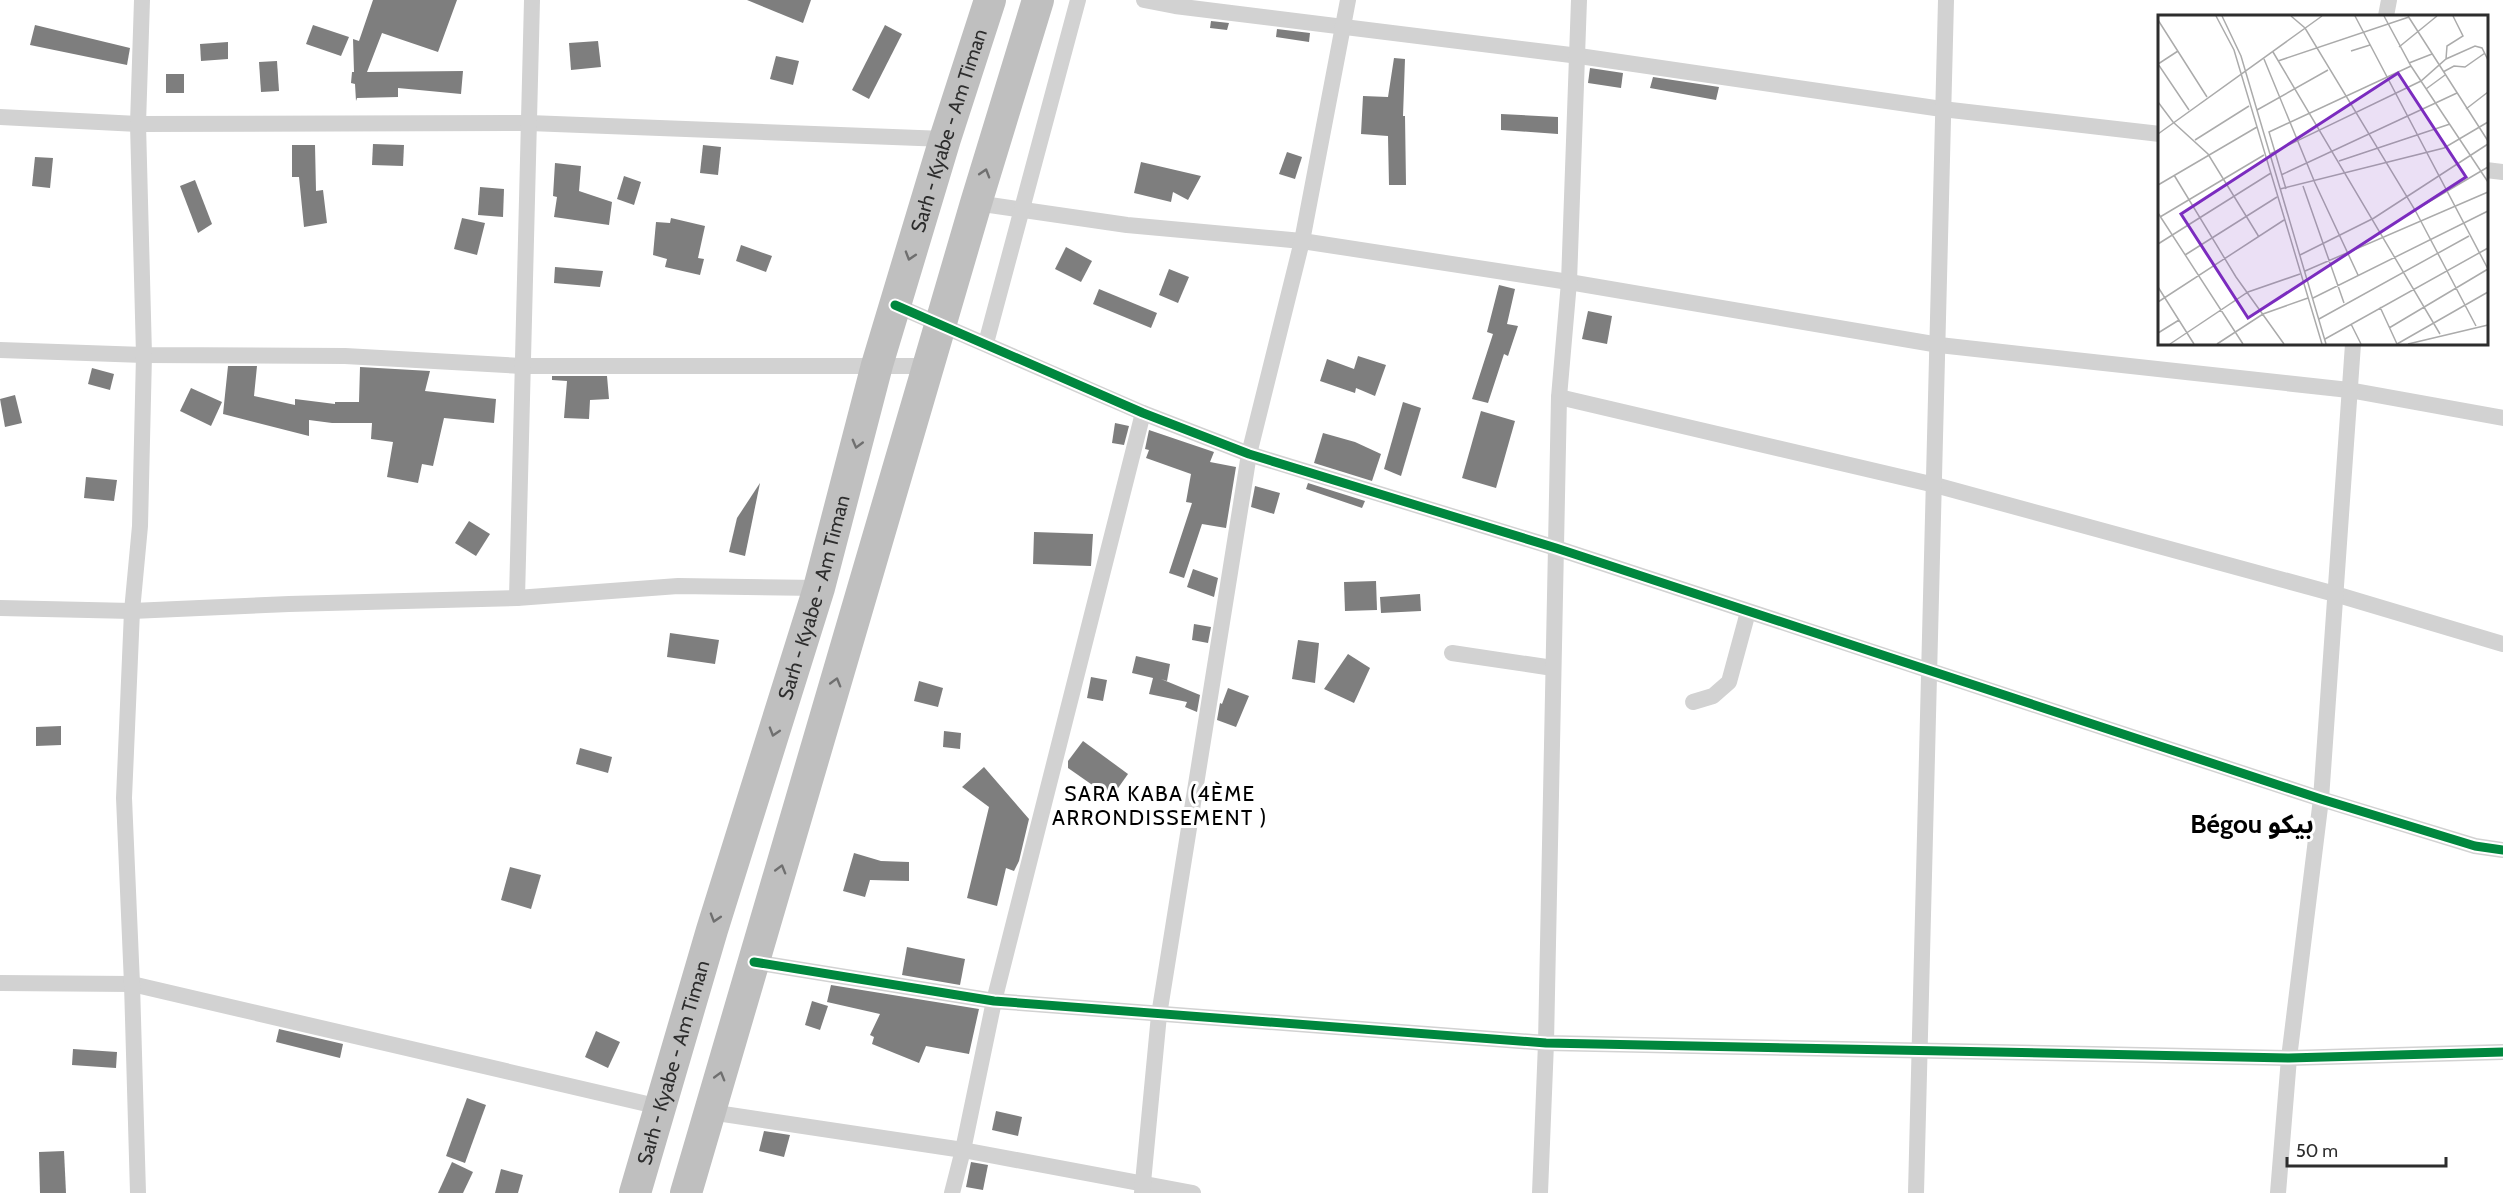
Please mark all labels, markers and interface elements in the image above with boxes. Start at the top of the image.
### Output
inset map [2158,15,2488,345]
street label: Sarh - Kyabe - Am Timan [906,26,992,235]
one-way arrow [978,168,990,179]
one-way arrow [905,250,917,261]
one-way arrow [851,439,864,449]
street label: Sarh - Kyabe - Am Timan [773,492,855,703]
one-way arrow [829,677,841,688]
one-way arrow [769,726,781,737]
district label: SARA KABA (4ÈME ARRONDISSEMENT ) [1052,781,1268,830]
district label: Bégou بيكو [2190,808,2314,840]
one-way arrow [774,864,786,875]
one-way arrow [710,912,722,923]
street label: Sarh - Kyabe - Am Timan [632,957,715,1168]
one-way arrow [713,1072,725,1082]
scale bar [2287,1130,2446,1168]
text: 50 m [2296,1140,2338,1162]

